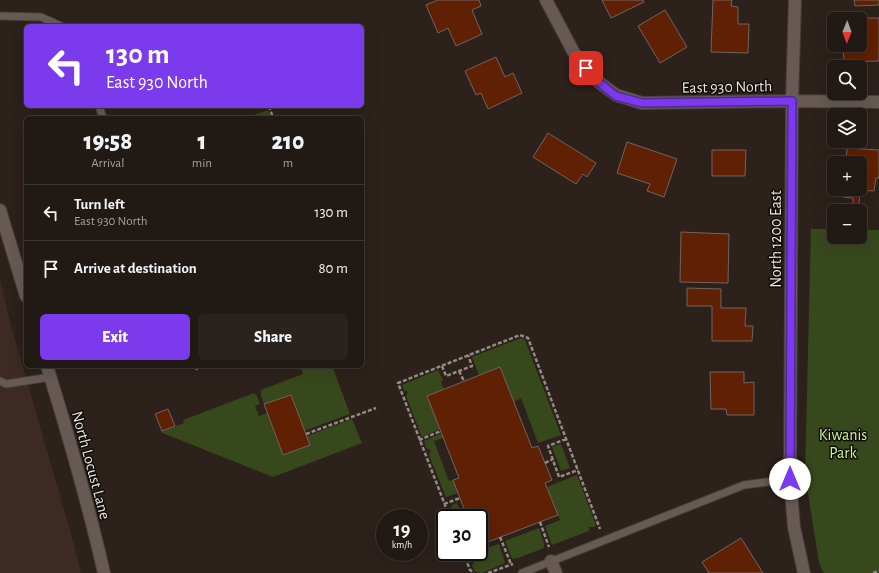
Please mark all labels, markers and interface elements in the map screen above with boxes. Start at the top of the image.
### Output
north arrow [827,12,867,52]
map controls [827,12,867,244]
icon: left [40,40,92,92]
text: 130 m [106,41,170,69]
pin [569,51,603,85]
icon: arrive [575,57,597,79]
button: search [827,60,867,100]
text: East 930 North [106,74,208,92]
street label: East 930 North [682,78,772,96]
button: layers [827,108,867,148]
text: 19:58 [84,130,132,154]
text: 1 [197,130,206,154]
text: 210 [272,130,304,154]
button: + [827,156,867,196]
text: Arrival [91,157,125,170]
text: min [192,157,212,170]
text: m [283,157,293,170]
street label: North 1200 East [768,190,784,288]
text: Turn left [74,197,125,212]
icon: left [40,202,62,224]
button: − [827,204,867,244]
text: 130 m [314,205,348,220]
text: East 930 North [74,215,148,228]
icon: arrive [40,258,62,280]
text: Arrive at destination [74,261,197,276]
text: 80 m [318,261,348,276]
button: Exit [40,314,190,360]
button: Share [198,314,348,360]
street label: North Locust Lane [69,409,113,521]
park label: Kiwanis Park [819,427,867,461]
position arrow [769,458,811,500]
speed limit sign: 30 [436,509,488,561]
text: 19 [394,520,410,540]
text: km/h [392,540,412,550]

